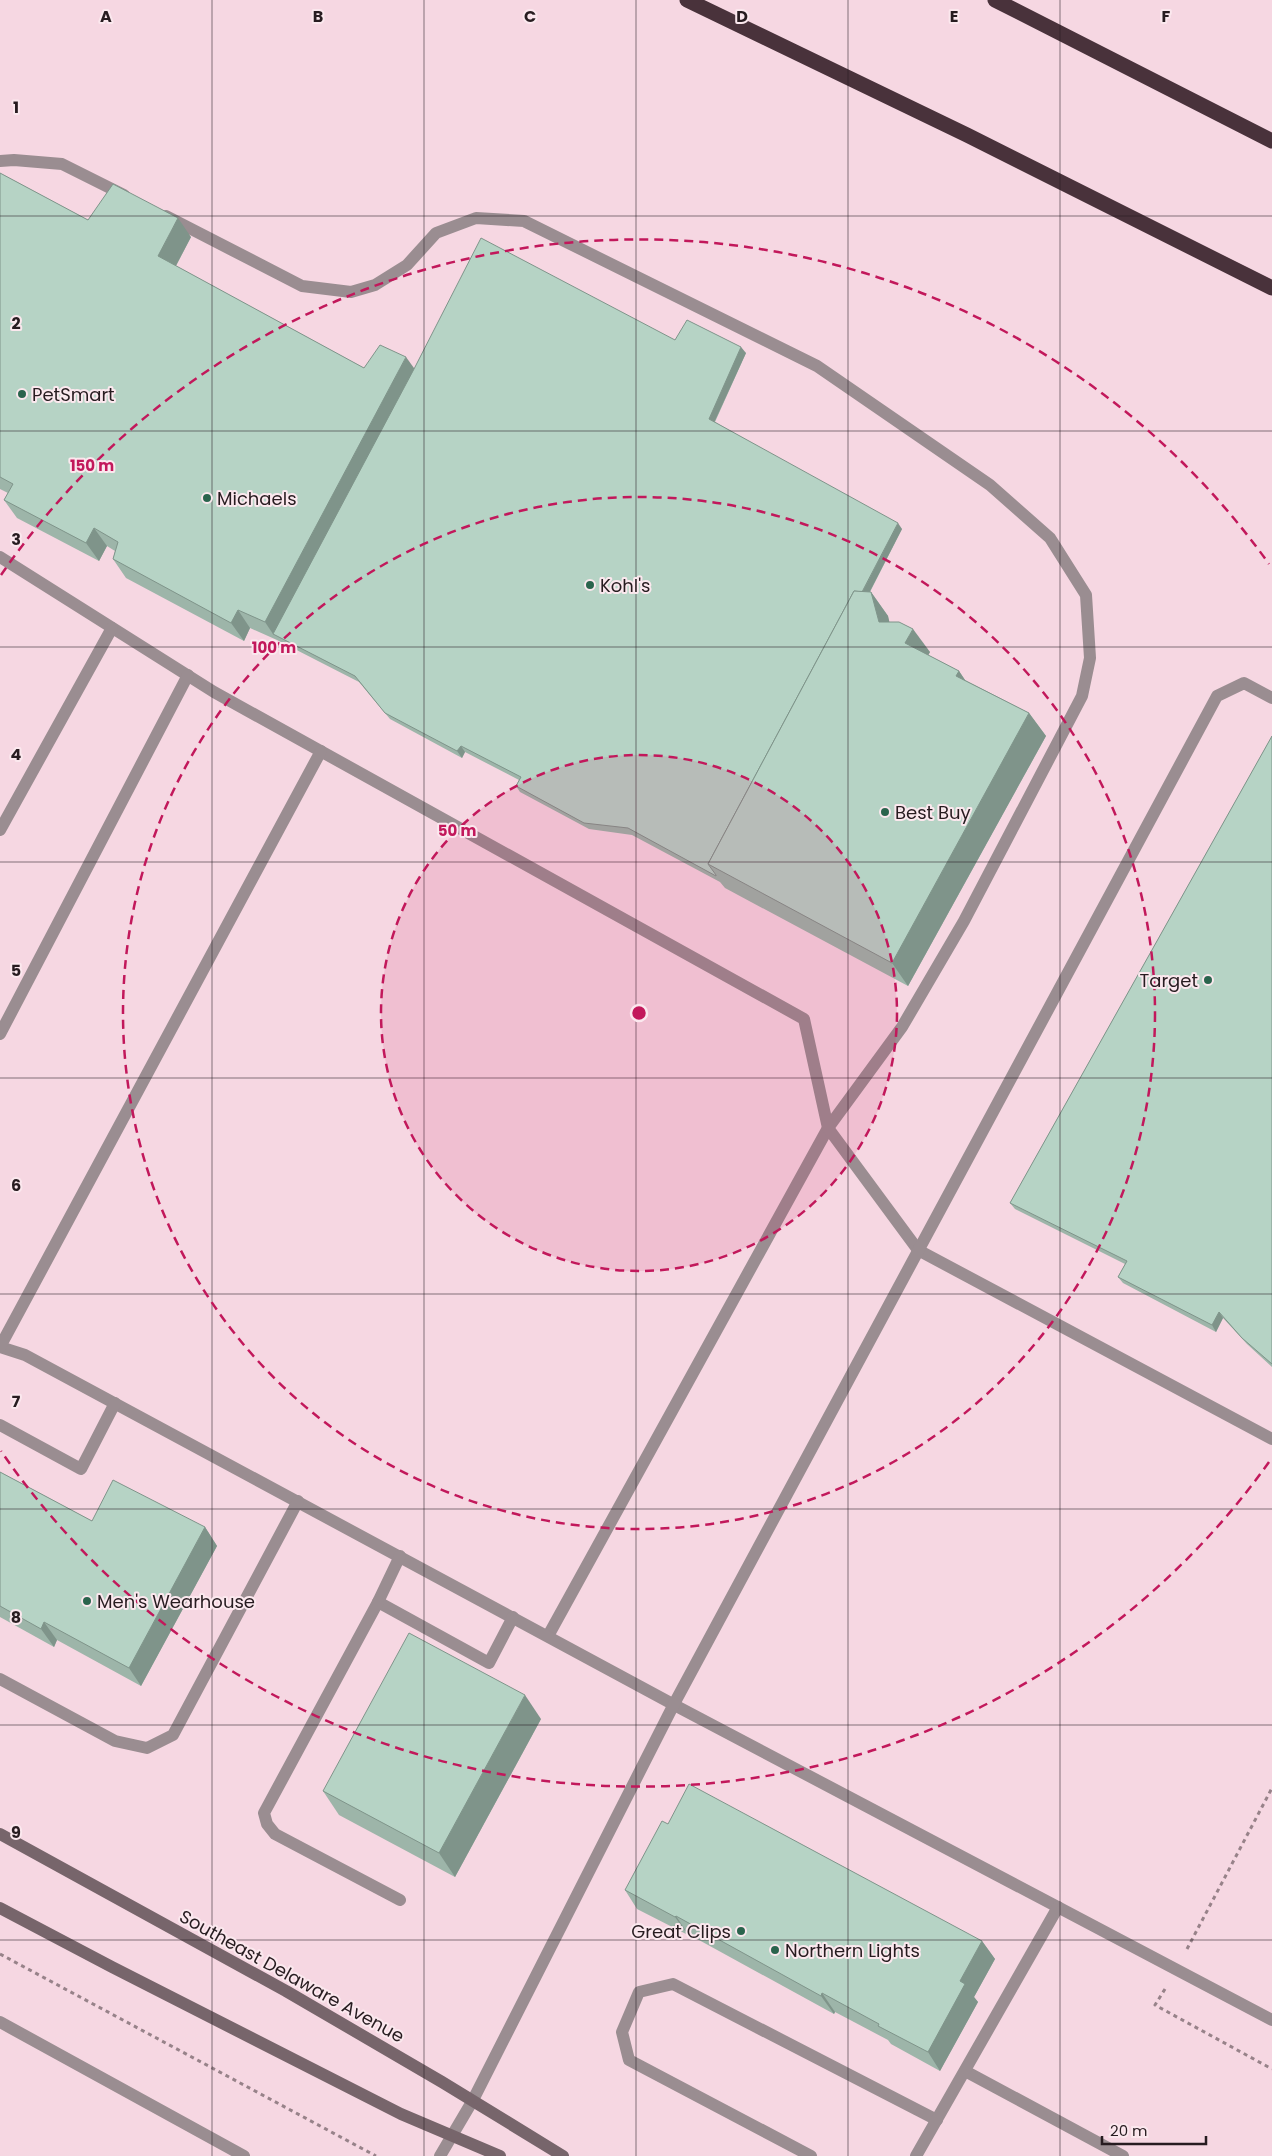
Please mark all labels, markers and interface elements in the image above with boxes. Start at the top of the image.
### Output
text: A [100,5,112,28]
text: B [313,5,323,28]
text: C [524,5,536,28]
text: D [736,5,748,28]
text: E [950,5,958,28]
text: F [1162,5,1171,28]
text: 1 [13,96,19,119]
text: 2 [11,312,21,335]
place label: PetSmart [32,382,115,407]
marker: PetSmart [16,388,28,400]
text: 150 m [70,455,114,476]
place label: Michaels [217,486,297,511]
marker: Michaels [201,492,213,504]
text: 3 [11,528,21,551]
place label: Kohl's [600,573,651,598]
marker: Kohl's [584,579,596,591]
text: 100 m [252,637,296,658]
text: 4 [11,743,22,766]
place label: Best Buy [895,800,971,825]
marker: Best Buy [879,806,891,818]
text: 50 m [438,820,476,841]
text: 5 [11,959,21,982]
place label: Target [1140,968,1198,993]
marker: Target [1202,974,1214,986]
centre of rings [630,1004,648,1022]
text: 6 [11,1174,21,1197]
text: 7 [12,1390,21,1413]
place label: Men's Wearhouse [97,1589,255,1614]
marker: Men's Wearhouse [81,1595,93,1607]
text: 8 [11,1606,21,1629]
text: 9 [11,1821,21,1844]
street label: Southeast Delaware Avenue [175,1904,409,2048]
place label: Great Clips [631,1919,731,1944]
marker: Great Clips [735,1925,747,1937]
place label: Northern Lights [785,1938,920,1963]
marker: Northern Lights [769,1944,781,1956]
scale bar [1102,2114,1206,2146]
text: 20 m [1110,2120,1148,2141]

